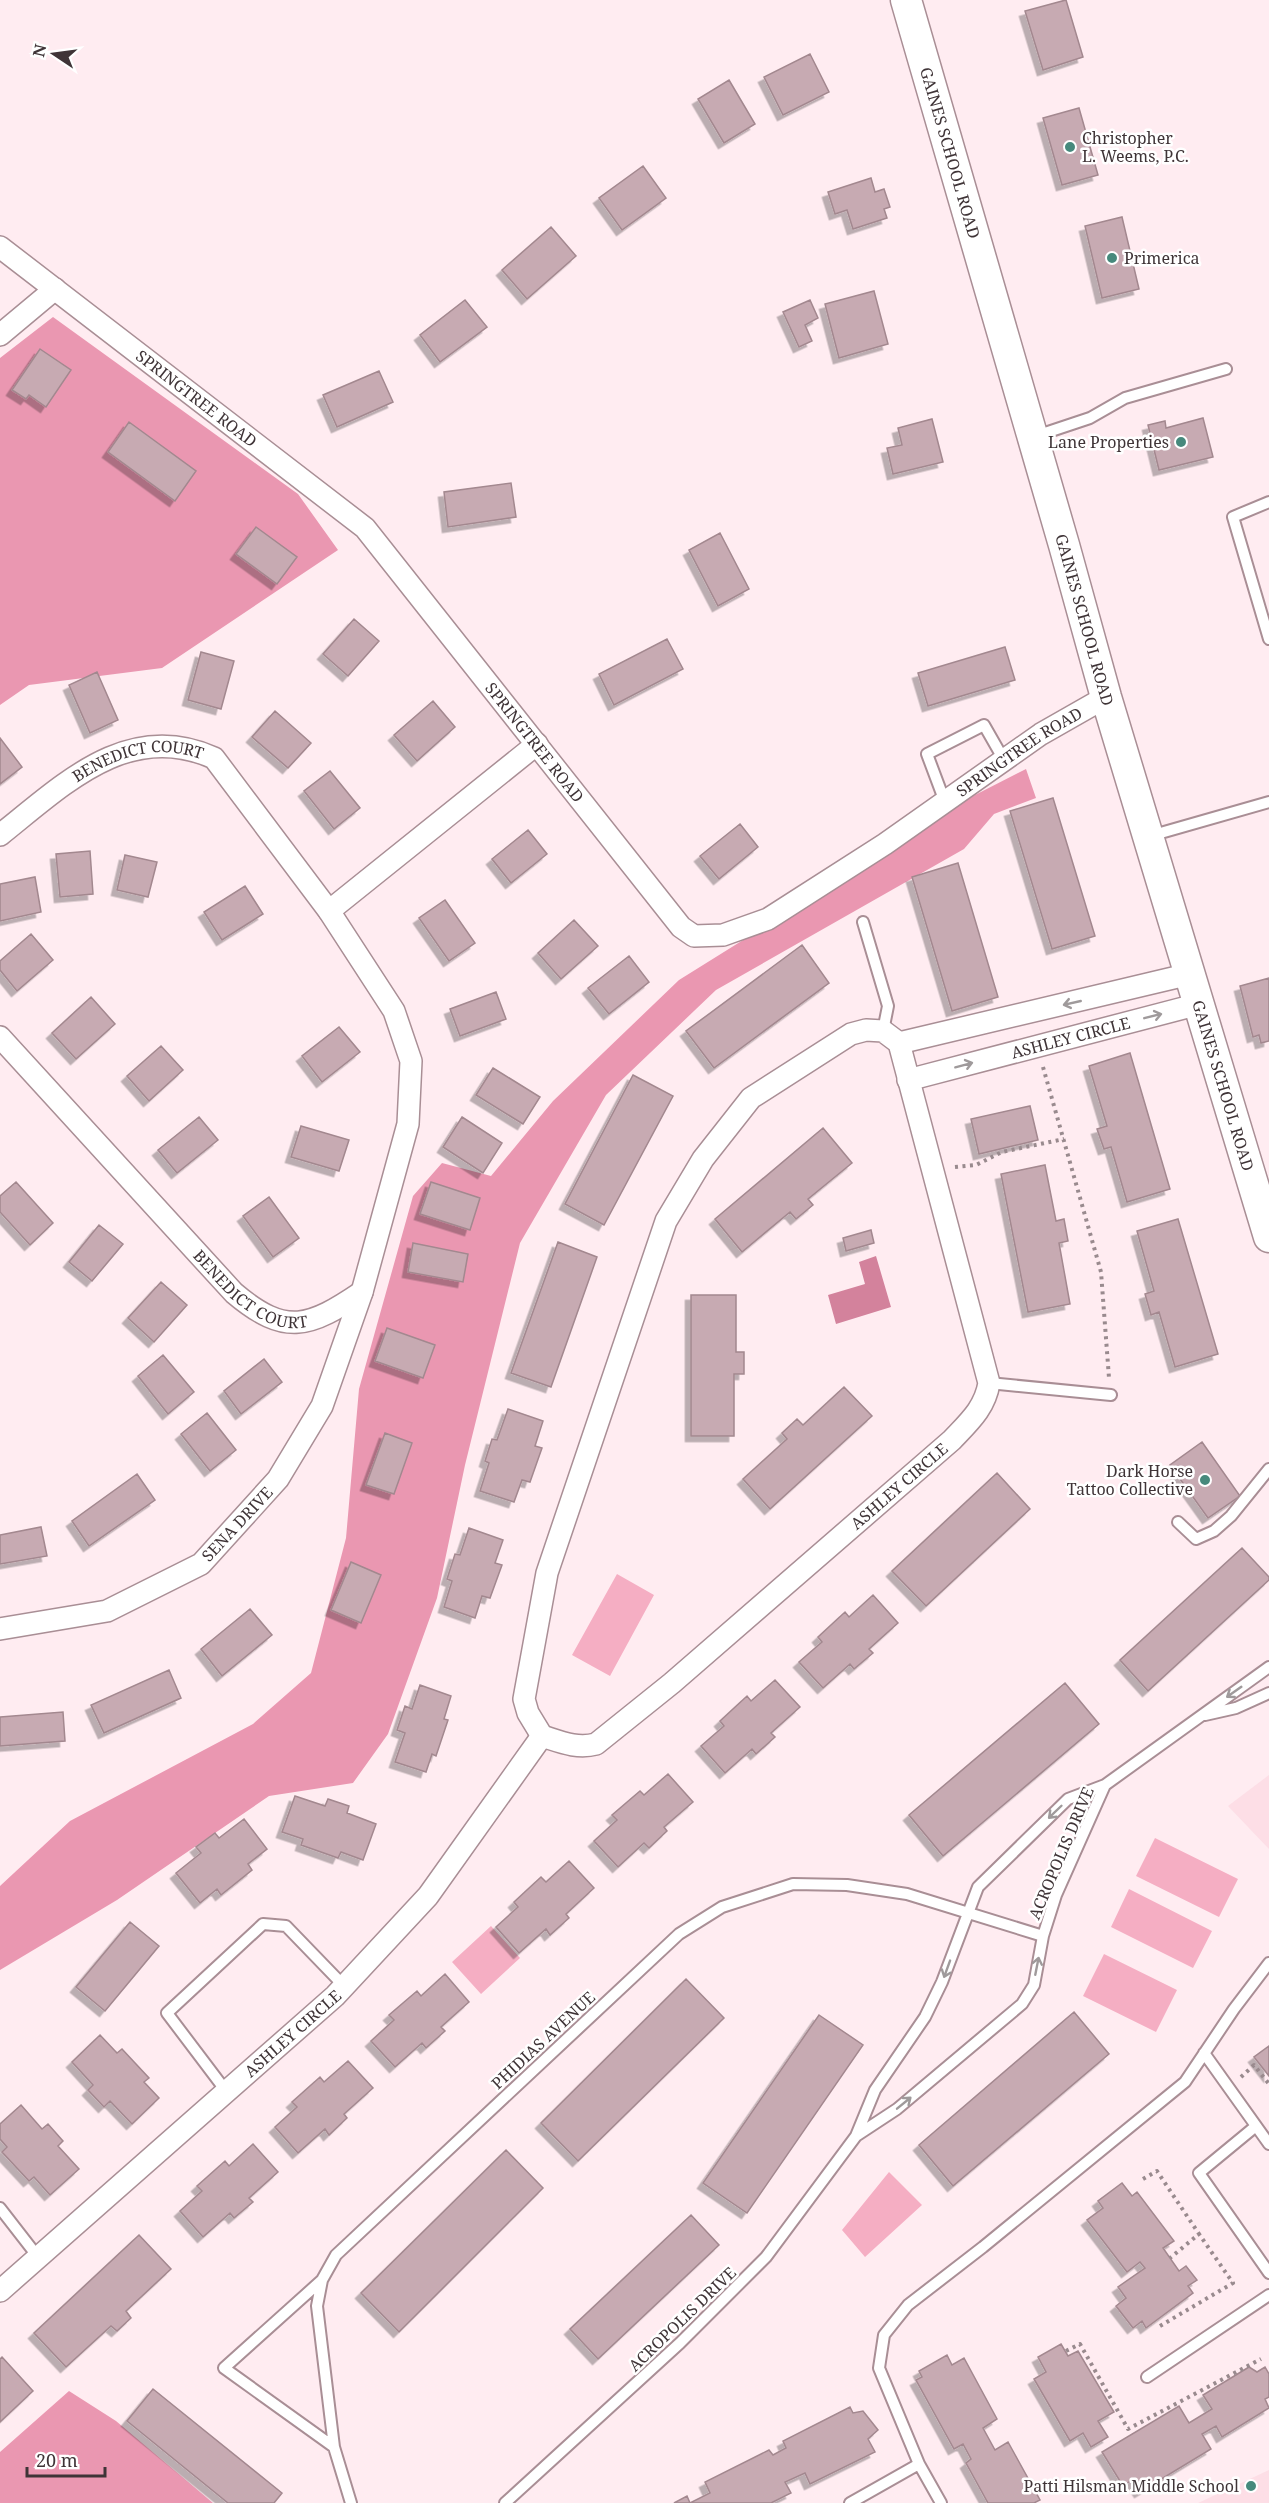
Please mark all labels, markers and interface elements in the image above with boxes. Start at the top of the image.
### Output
north arrow [24,24,84,84]
text: N [27,42,52,59]
street label: GAINES SCHOOL ROAD [915,64,986,241]
place label: Christopher L. Weems, P.C. [1082,127,1189,167]
marker: Christopher L. Weems, P.C. [1063,140,1077,154]
place label: Primerica [1124,247,1200,269]
marker: Primerica [1105,251,1119,265]
street label: SPRINGTREE ROAD [131,345,262,452]
place label: Lane Properties [1048,431,1169,453]
marker: Lane Properties [1174,435,1188,449]
street label: GAINES SCHOOL ROAD [1050,531,1119,708]
street label: SPRINGTREE ROAD [480,678,589,807]
street label: SPRINGTREE ROAD [952,702,1086,802]
street label: BENEDICT COURT [68,735,207,787]
one-way arrow [1063,997,1082,1009]
street label: GAINES SCHOOL ROAD [1187,997,1259,1174]
one-way arrow [1143,1009,1162,1021]
street label: ASHLEY CIRCLE [1009,1011,1132,1064]
one-way arrow [955,1059,974,1070]
street label: BENEDICT COURT [189,1245,309,1333]
street label: ASHLEY CIRCLE [846,1438,952,1534]
place label: Dark Horse Tattoo Collective [1067,1460,1193,1500]
marker: Dark Horse Tattoo Collective [1198,1473,1212,1487]
street label: SENA DRIVE [197,1482,277,1566]
one-way arrow [1226,1686,1242,1698]
street label: ACROPOLIS DRIVE [1023,1783,1099,1923]
one-way arrow [1047,1805,1062,1819]
one-way arrow [1032,1957,1043,1977]
one-way arrow [940,1959,951,1978]
street label: ASHLEY CIRCLE [240,1985,346,2082]
street label: PHIDIAS AVENUE [486,1986,600,2094]
one-way arrow [896,2096,911,2110]
street label: ACROPOLIS DRIVE [623,2262,741,2376]
scale bar [27,2440,105,2478]
text: 20 m [36,2448,78,2472]
place label: Patti Hilsman Middle School [1024,2475,1239,2497]
marker: Patti Hilsman Middle School [1244,2479,1258,2493]

